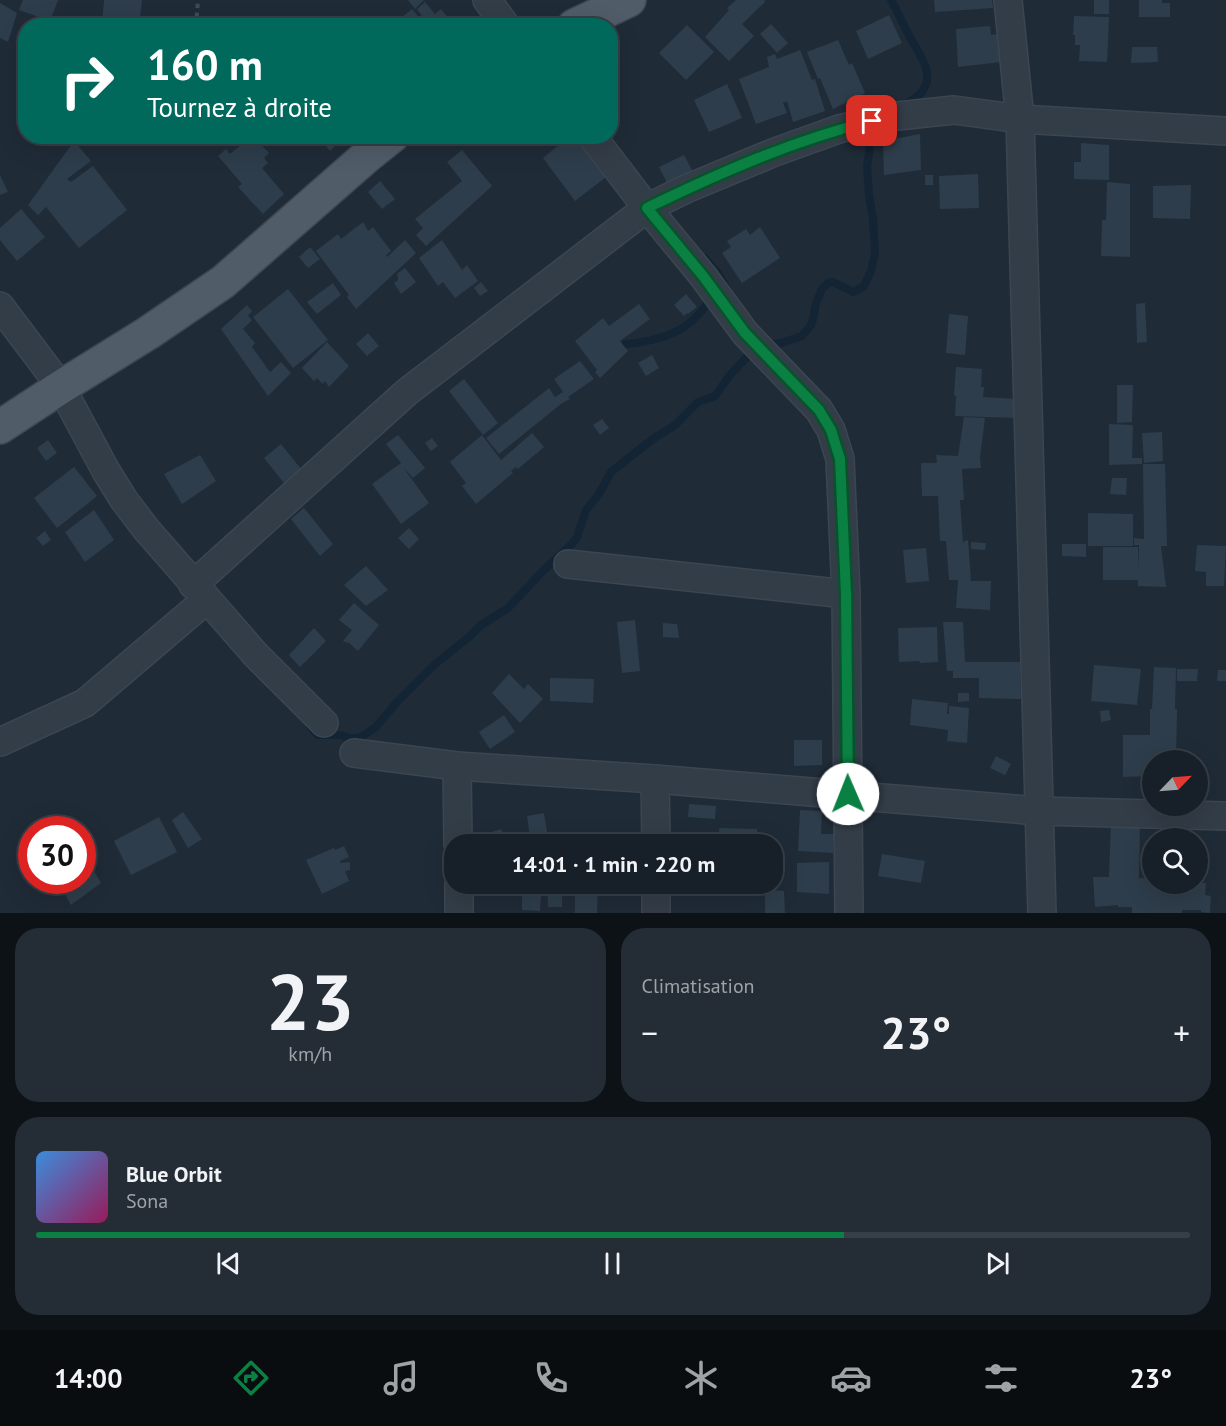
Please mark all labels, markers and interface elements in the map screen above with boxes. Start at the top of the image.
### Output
text: 160 m [147,37,263,92]
icon: right [48,42,126,120]
text: Tournez à droite [147,90,332,124]
pin [846,95,897,146]
icon: arrive [855,104,888,137]
north arrow [1142,750,1208,816]
map controls [1142,750,1208,894]
position arrow [816,762,880,826]
speed limit sign: 30 [18,816,96,894]
button: search [1142,828,1208,894]
text: 14:01 · 1 min · 220 m [512,850,715,878]
text: 23 [266,951,354,1052]
text: Climatisation [642,973,755,999]
text: 23° [880,1003,951,1061]
text: − [642,1011,658,1054]
text: + [1173,1011,1190,1054]
text: km/h [288,1041,332,1067]
text: Blue Orbit [126,1160,222,1188]
text: Sona [126,1188,168,1214]
icon: previous [212,1247,245,1280]
icon: pause [596,1247,629,1280]
icon: next [981,1247,1014,1280]
icon: directions [230,1357,272,1399]
icon: music [380,1357,422,1399]
icon: phone [530,1357,572,1399]
icon: climate [680,1357,722,1399]
icon: car [830,1357,872,1399]
icon: filters [980,1357,1022,1399]
text: 14:00 [54,1361,122,1395]
text: 23° [1130,1361,1172,1395]

